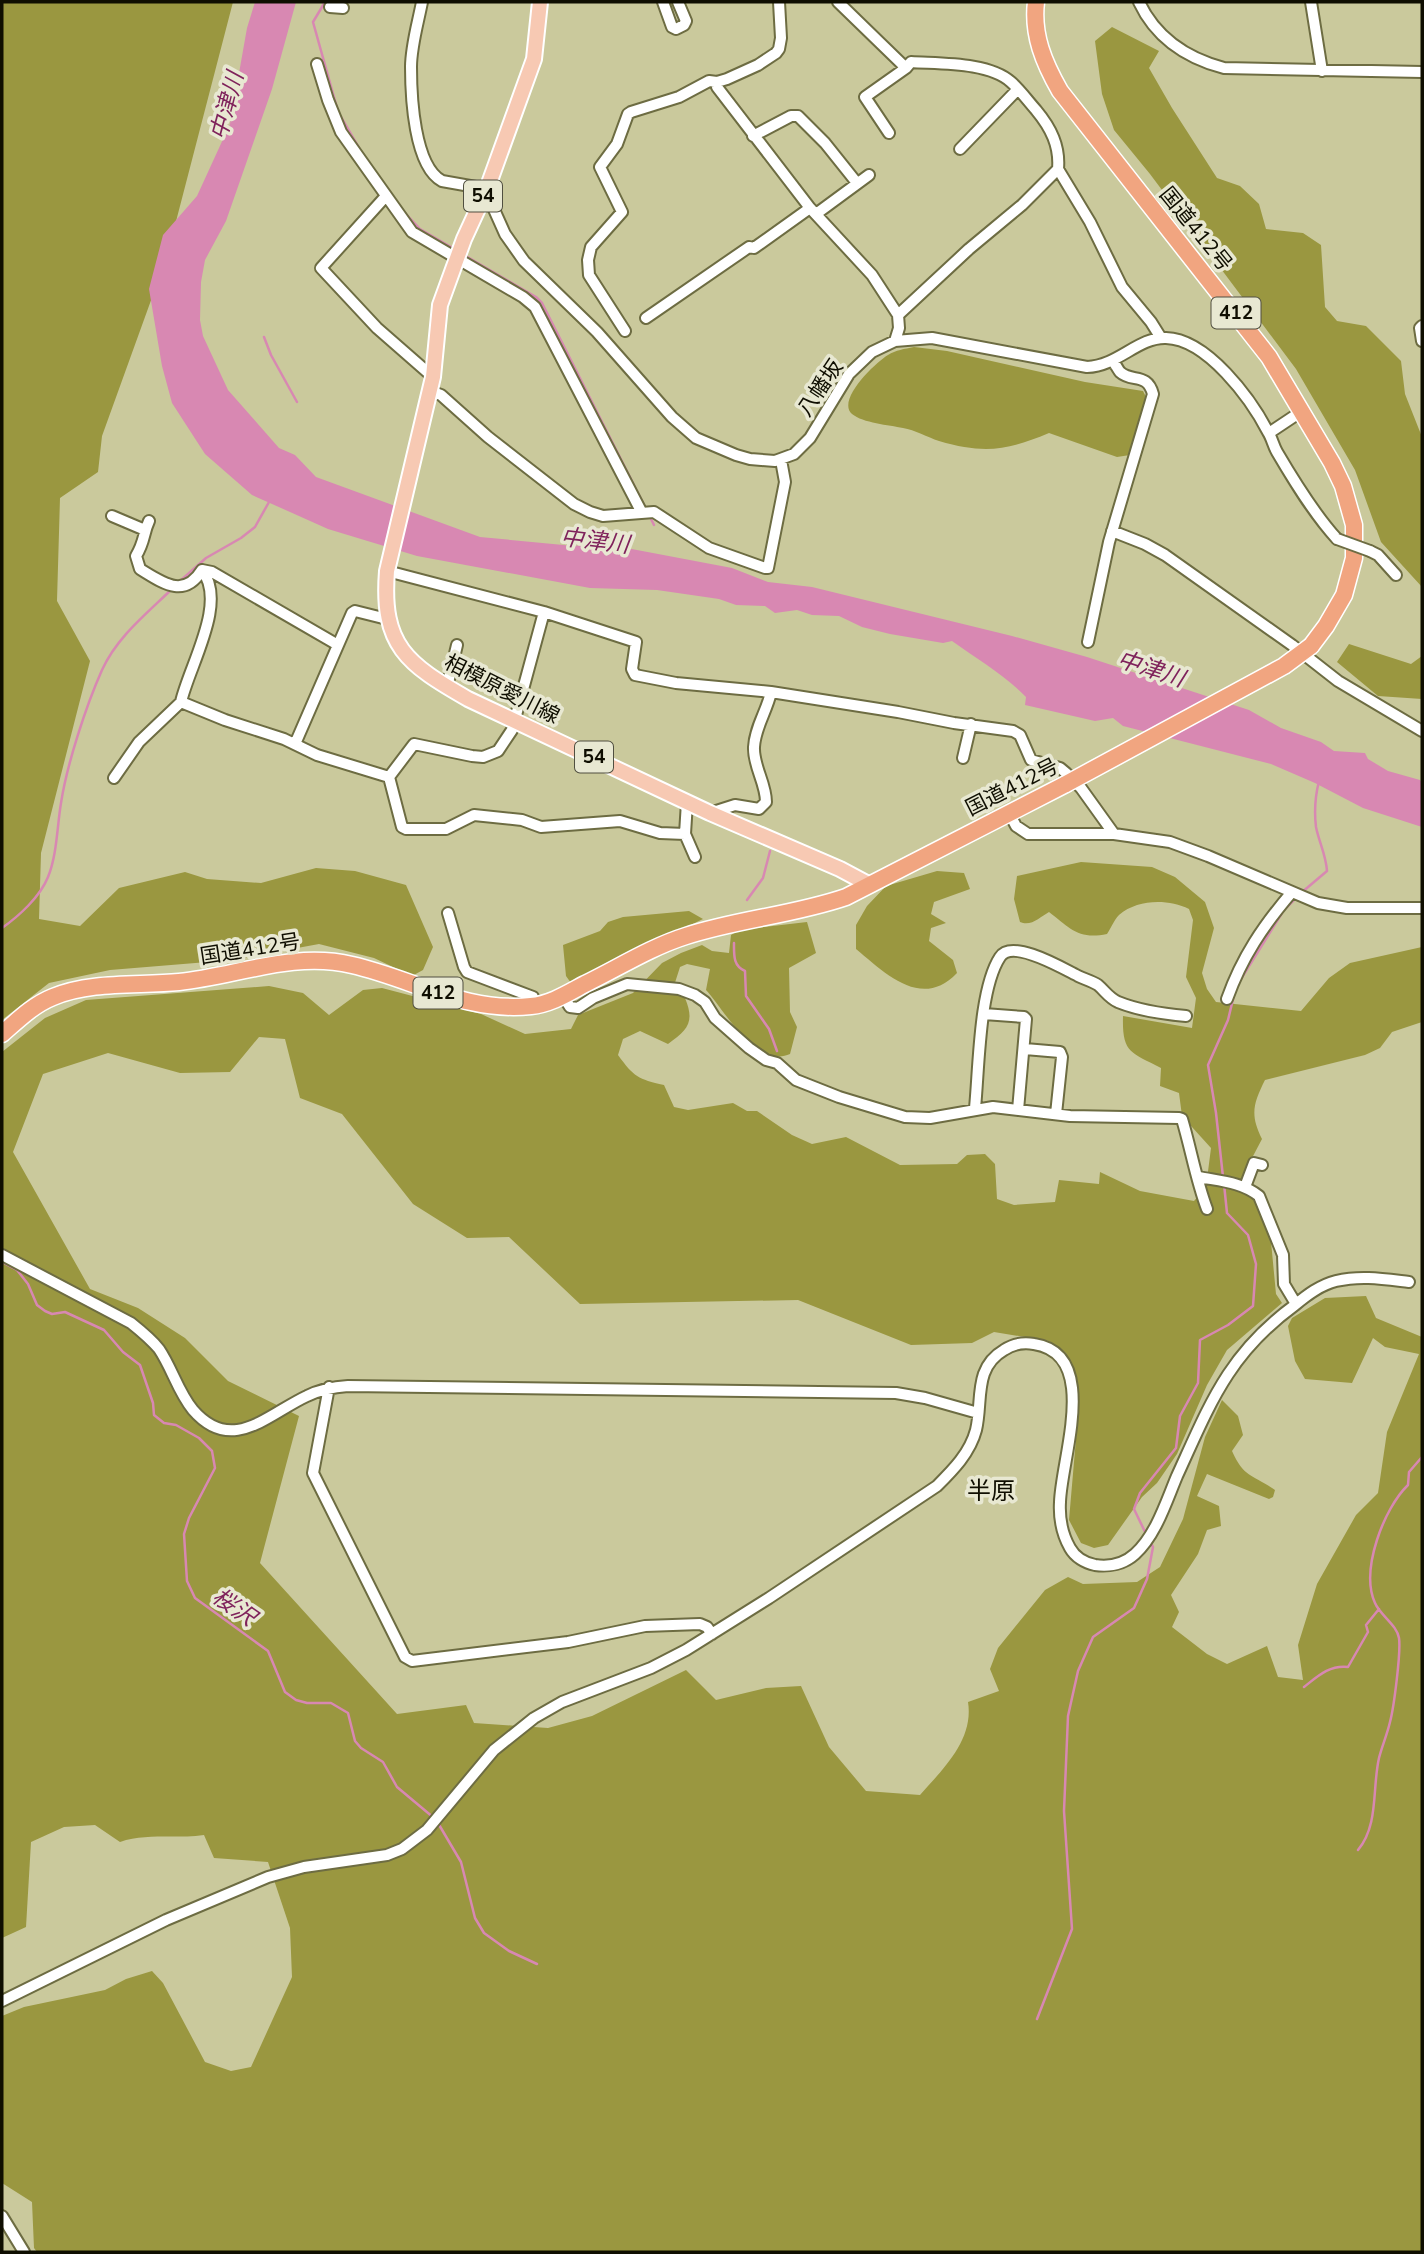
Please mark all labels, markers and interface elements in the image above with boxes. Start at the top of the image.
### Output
water label: 中津川 [203,66,252,143]
road number: 54 [464,180,502,212]
street label: 国道412号 [1153,181,1239,277]
road number: 412 [1212,298,1260,328]
street label: 八幡坂 [791,354,849,422]
water label: 中津川 [559,521,634,561]
water label: 中津川 [1113,644,1191,695]
street label: 相模原愛川線 [440,648,564,730]
road number: 54 [575,742,613,772]
street label: 国道412号 [961,752,1063,822]
street label: 国道412号 [198,927,302,971]
road number: 412 [414,978,462,1009]
district label: 半原 [967,1475,1015,1507]
water label: 桜沢 [206,1581,264,1635]

